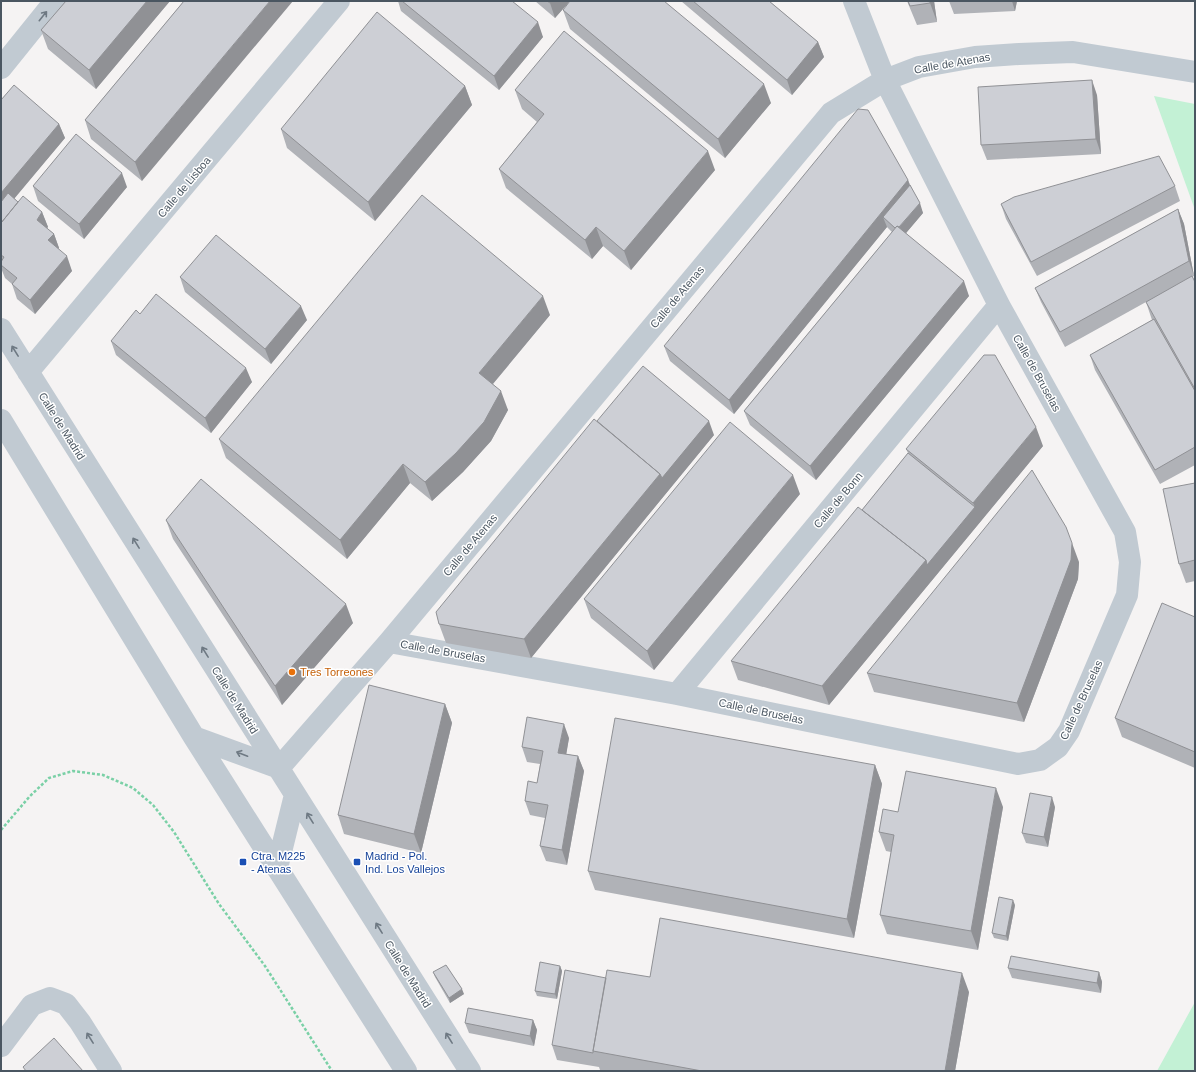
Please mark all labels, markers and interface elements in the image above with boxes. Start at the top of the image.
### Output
one-way arrow [39,10,48,21]
street label: Calle de Atenas [913,50,991,76]
street label: Calle de Lisboa [155,153,214,220]
street label: Calle de Atenas [648,263,707,330]
street label: Calle de Bruselas [1011,332,1063,414]
one-way arrow [10,345,18,357]
street label: Calle de Madrid [36,390,88,462]
street label: Calle de Bonn [811,470,865,530]
street label: Calle de Atenas [441,511,500,578]
one-way arrow [132,538,140,549]
street label: Calle de Bruselas [400,638,487,664]
one-way arrow [201,647,210,658]
street label: Calle de Bruselas [1057,658,1105,742]
street label: Calle de Madrid [209,664,261,736]
place label: Tres Torreones [300,666,374,678]
marker: Tres Torreones [287,667,297,677]
street label: Calle de Bruselas [718,696,805,726]
one-way arrow [237,750,249,758]
one-way arrow [306,813,314,824]
place label: Ctra. M225 - Atenas [251,850,305,875]
place label: Madrid - Pol. Ind. Los Vallejos [365,850,445,875]
marker: Ctra. M225 - Atenas [238,857,248,867]
marker: Madrid - Pol. Ind. Los Vallejos [352,857,362,867]
one-way arrow [375,922,383,934]
street label: Calle de Madrid [382,938,434,1010]
one-way arrow [86,1033,94,1044]
one-way arrow [445,1033,453,1044]

